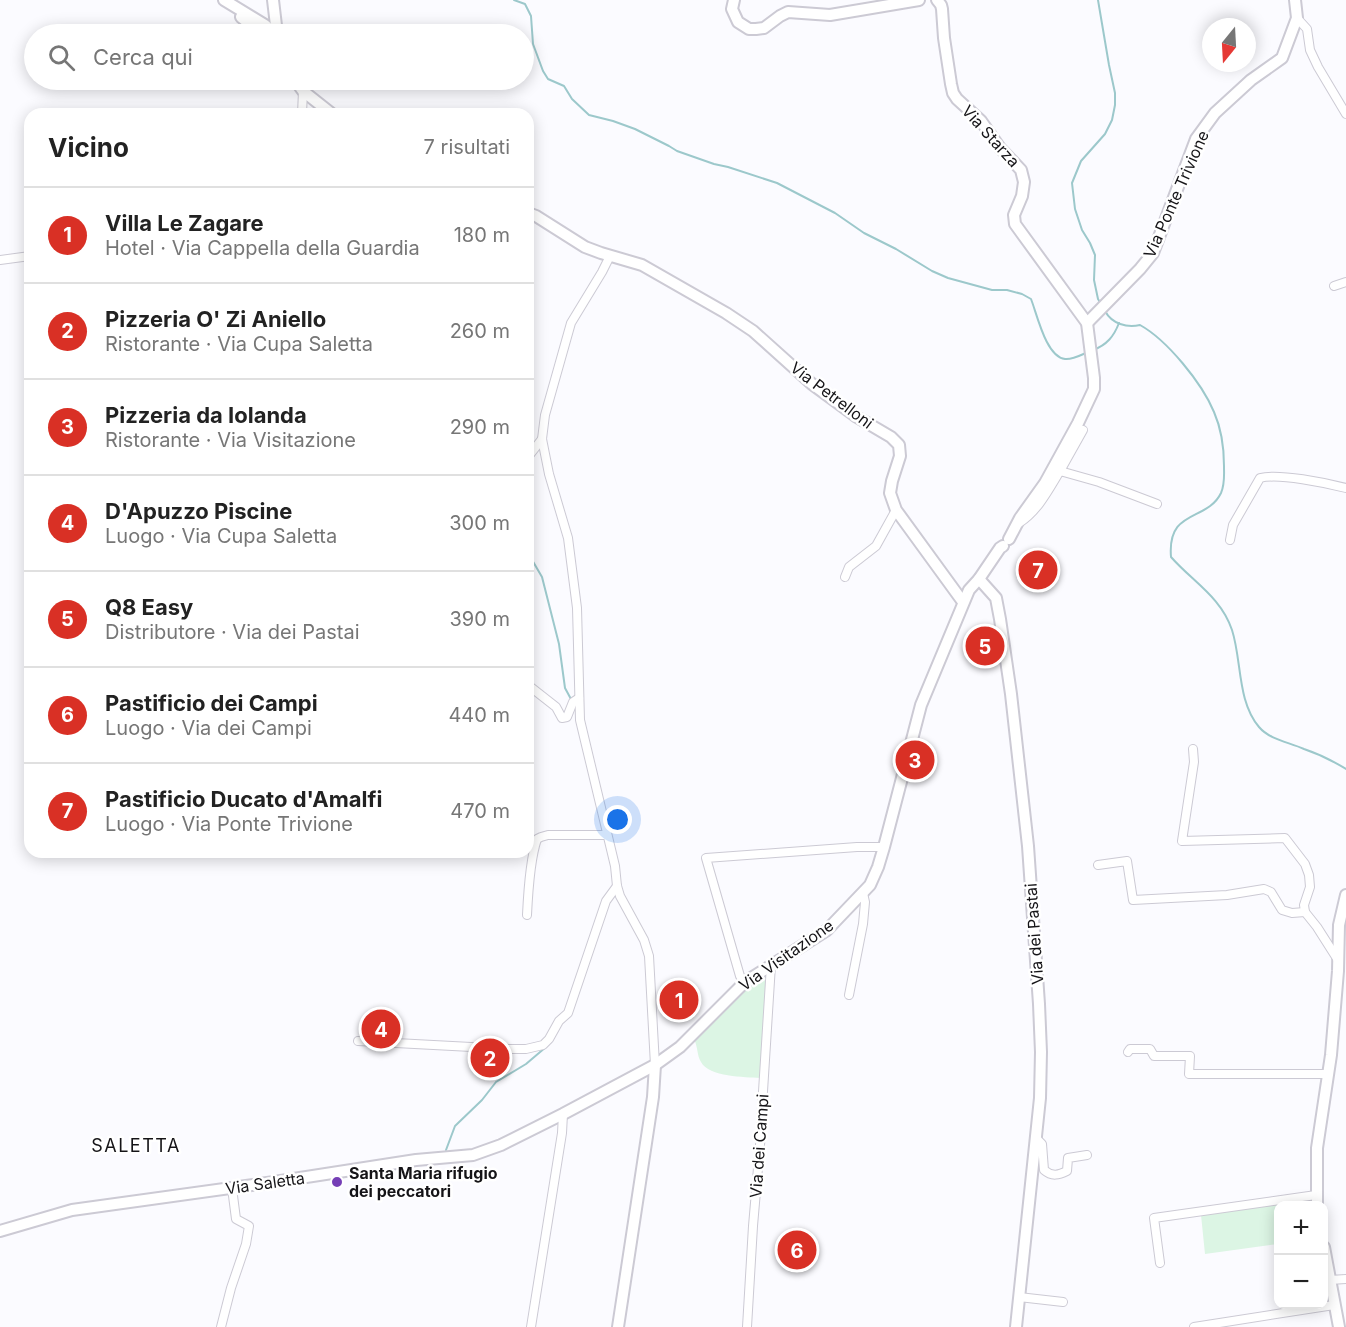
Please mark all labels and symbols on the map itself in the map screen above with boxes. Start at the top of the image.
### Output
north arrow [1202,18,1256,72]
street label: Via Starza [958,101,1024,171]
street label: Via Ponte Trivione [1139,127,1213,261]
street label: Via Petrelloni [787,357,877,433]
pin: 7 [1018,548,1058,592]
pin: 5 [966,624,1004,668]
pin: 3 [896,738,934,783]
your location [603,805,632,834]
street label: Via dei Pastai [1020,883,1048,985]
street label: Via Visitazione [735,915,837,995]
pin: 1 [660,978,698,1022]
pin: 4 [362,1006,400,1052]
pin: 2 [470,1036,510,1080]
street label: Via dei Campi [745,1093,773,1199]
district label: SALETTA [91,1135,181,1156]
place label: Santa Maria rifugio dei peccatori [349,1163,498,1201]
street label: Via Saletta [224,1168,306,1198]
marker: Santa Maria rifugio dei peccatori [330,1175,344,1189]
pin: 6 [778,1228,816,1272]

